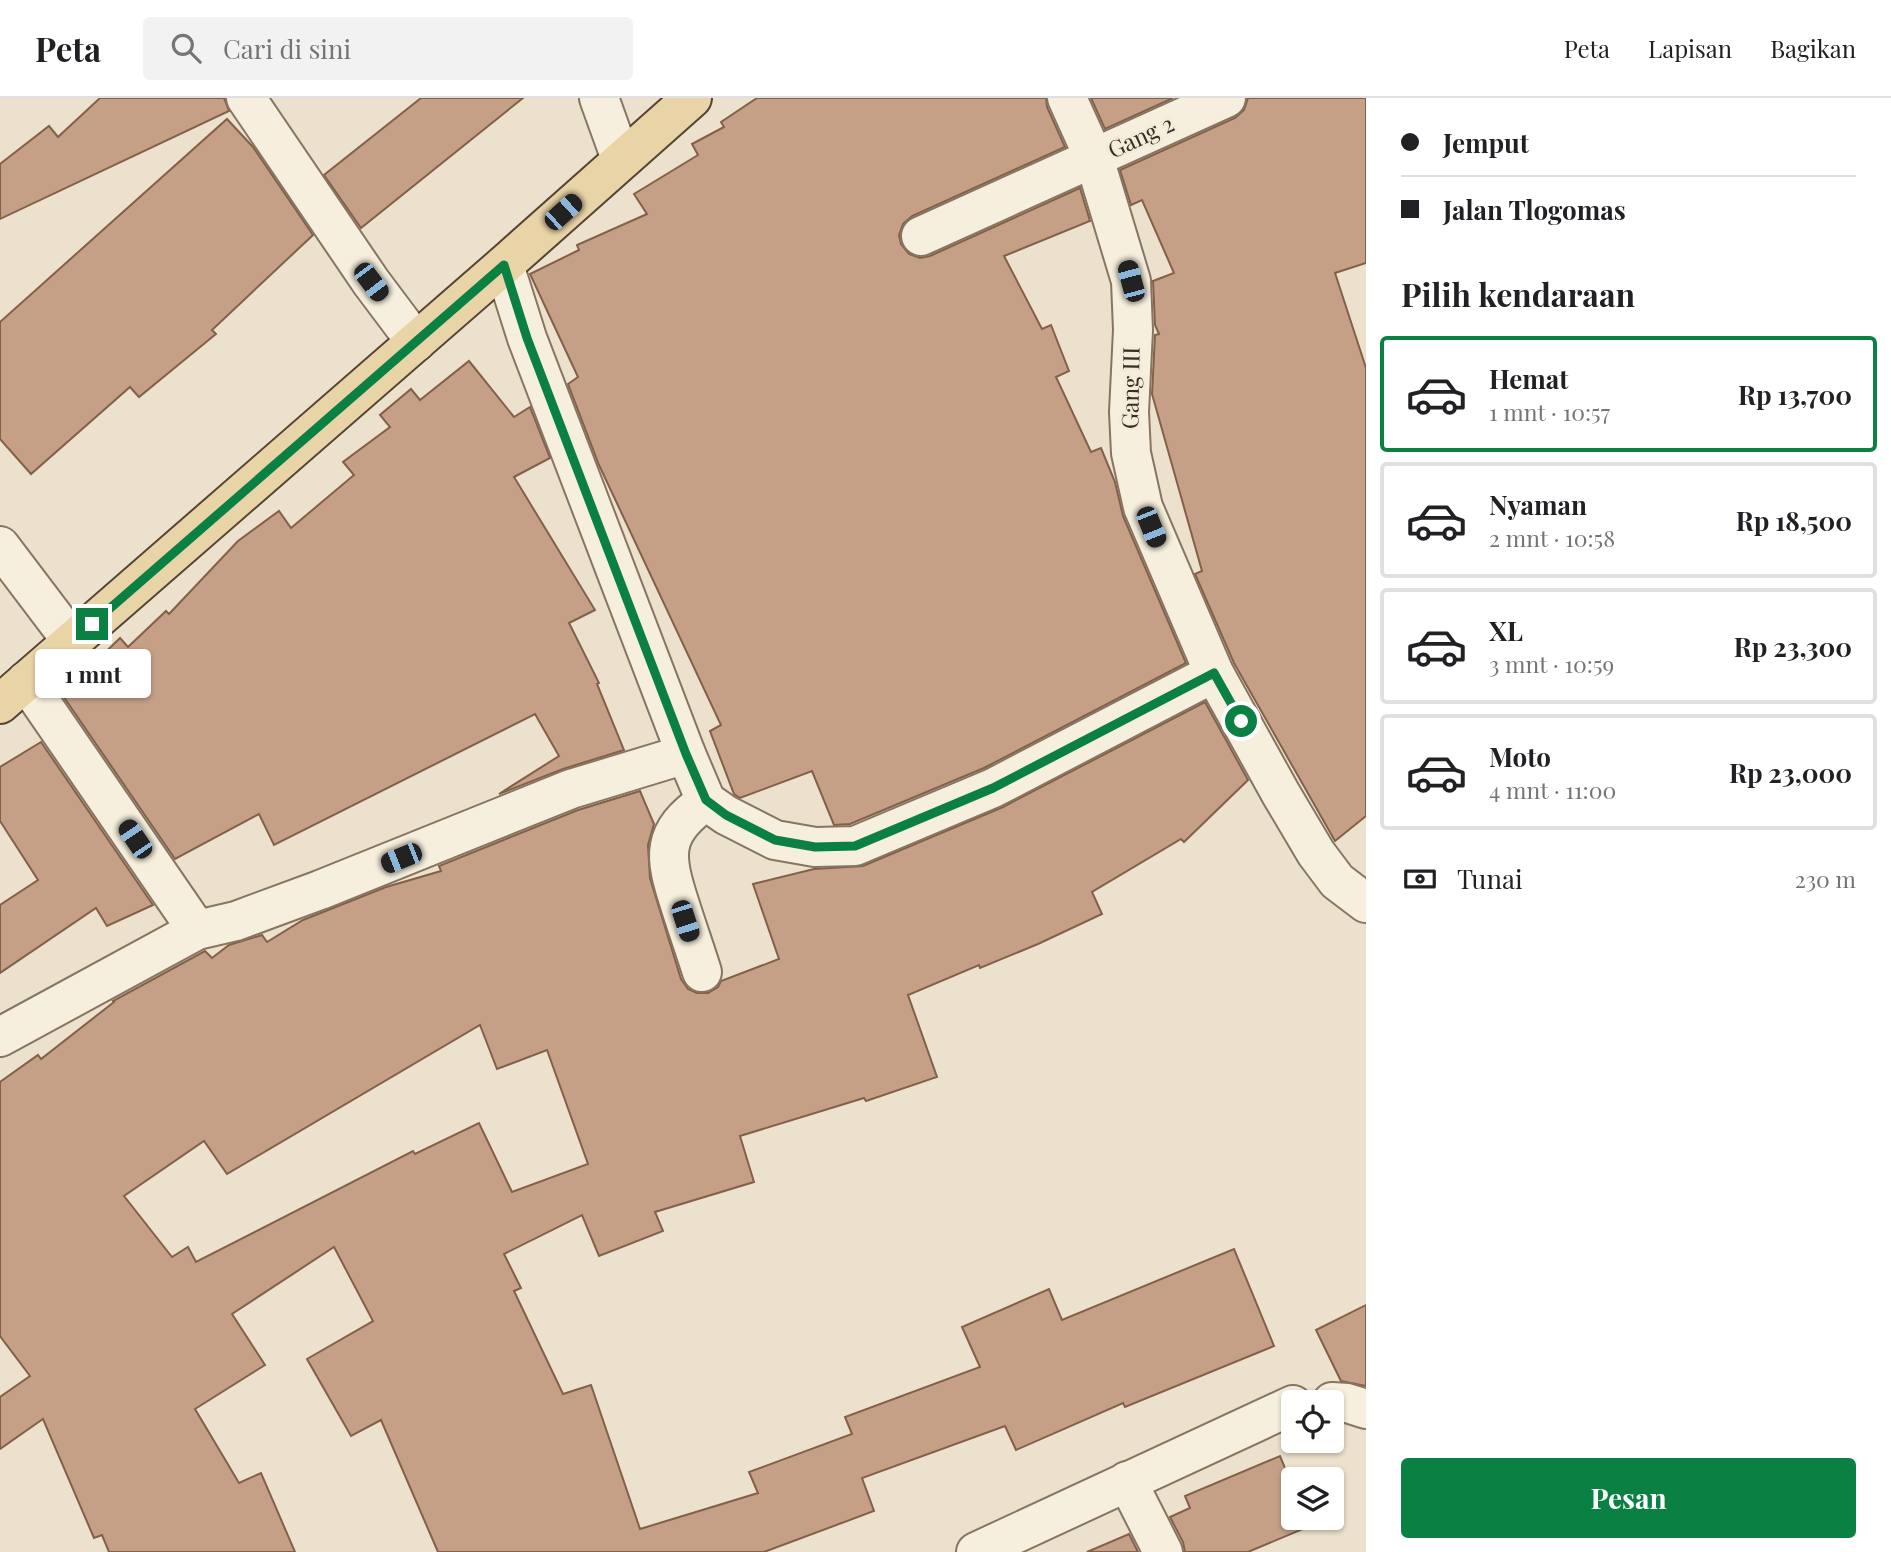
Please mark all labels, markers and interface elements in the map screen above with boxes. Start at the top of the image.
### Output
search box [143,17,633,80]
text: Peta [35,26,101,70]
icon: search [167,29,205,67]
text: Cari di sini [223,31,351,66]
text: Peta [1564,32,1610,64]
text: Lapisan [1648,32,1732,64]
text: Bagikan [1770,32,1856,64]
street label: Gang 2 [1102,107,1179,164]
text: Jemput [1443,125,1529,160]
car [541,190,586,234]
text: Jalan Tlogomas [1443,192,1626,227]
car [1116,258,1147,304]
car [350,259,393,305]
text: Pilih kendaraan [1401,272,1635,315]
street label: Gang III [1113,347,1146,429]
text: Hemat [1489,361,1568,396]
icon: car [1405,363,1468,426]
text: Rp 13,700 [1738,377,1852,412]
text: 1 mnt · 10:57 [1489,396,1610,427]
text: Nyaman [1489,487,1587,522]
icon: car [1405,489,1468,552]
text: Rp 18,500 [1736,503,1852,538]
car [1134,504,1169,550]
text: 2 mnt · 10:58 [1489,522,1615,553]
route end [76,608,108,640]
text: XL [1489,613,1523,648]
icon: car [1405,615,1468,678]
text: Rp 23,300 [1734,629,1852,664]
callout: 1 mnt [34,648,150,698]
text: 3 mnt · 10:59 [1489,648,1614,679]
text: 1 mnt [64,658,122,689]
route start [1225,705,1257,737]
text: Moto [1489,739,1551,774]
icon: car [1405,741,1468,804]
text: Rp 23,000 [1729,755,1852,790]
text: 4 mnt · 11:00 [1489,774,1616,805]
car [115,816,156,862]
car [378,840,425,876]
icon: cash [1401,860,1439,898]
text: Tunai [1457,861,1523,896]
text: 230 m [1795,863,1856,894]
car [669,898,702,944]
map controls [1281,1390,1344,1530]
button: locate [1281,1390,1344,1453]
button: Pesan [1401,1458,1856,1538]
button: layers [1281,1467,1344,1530]

